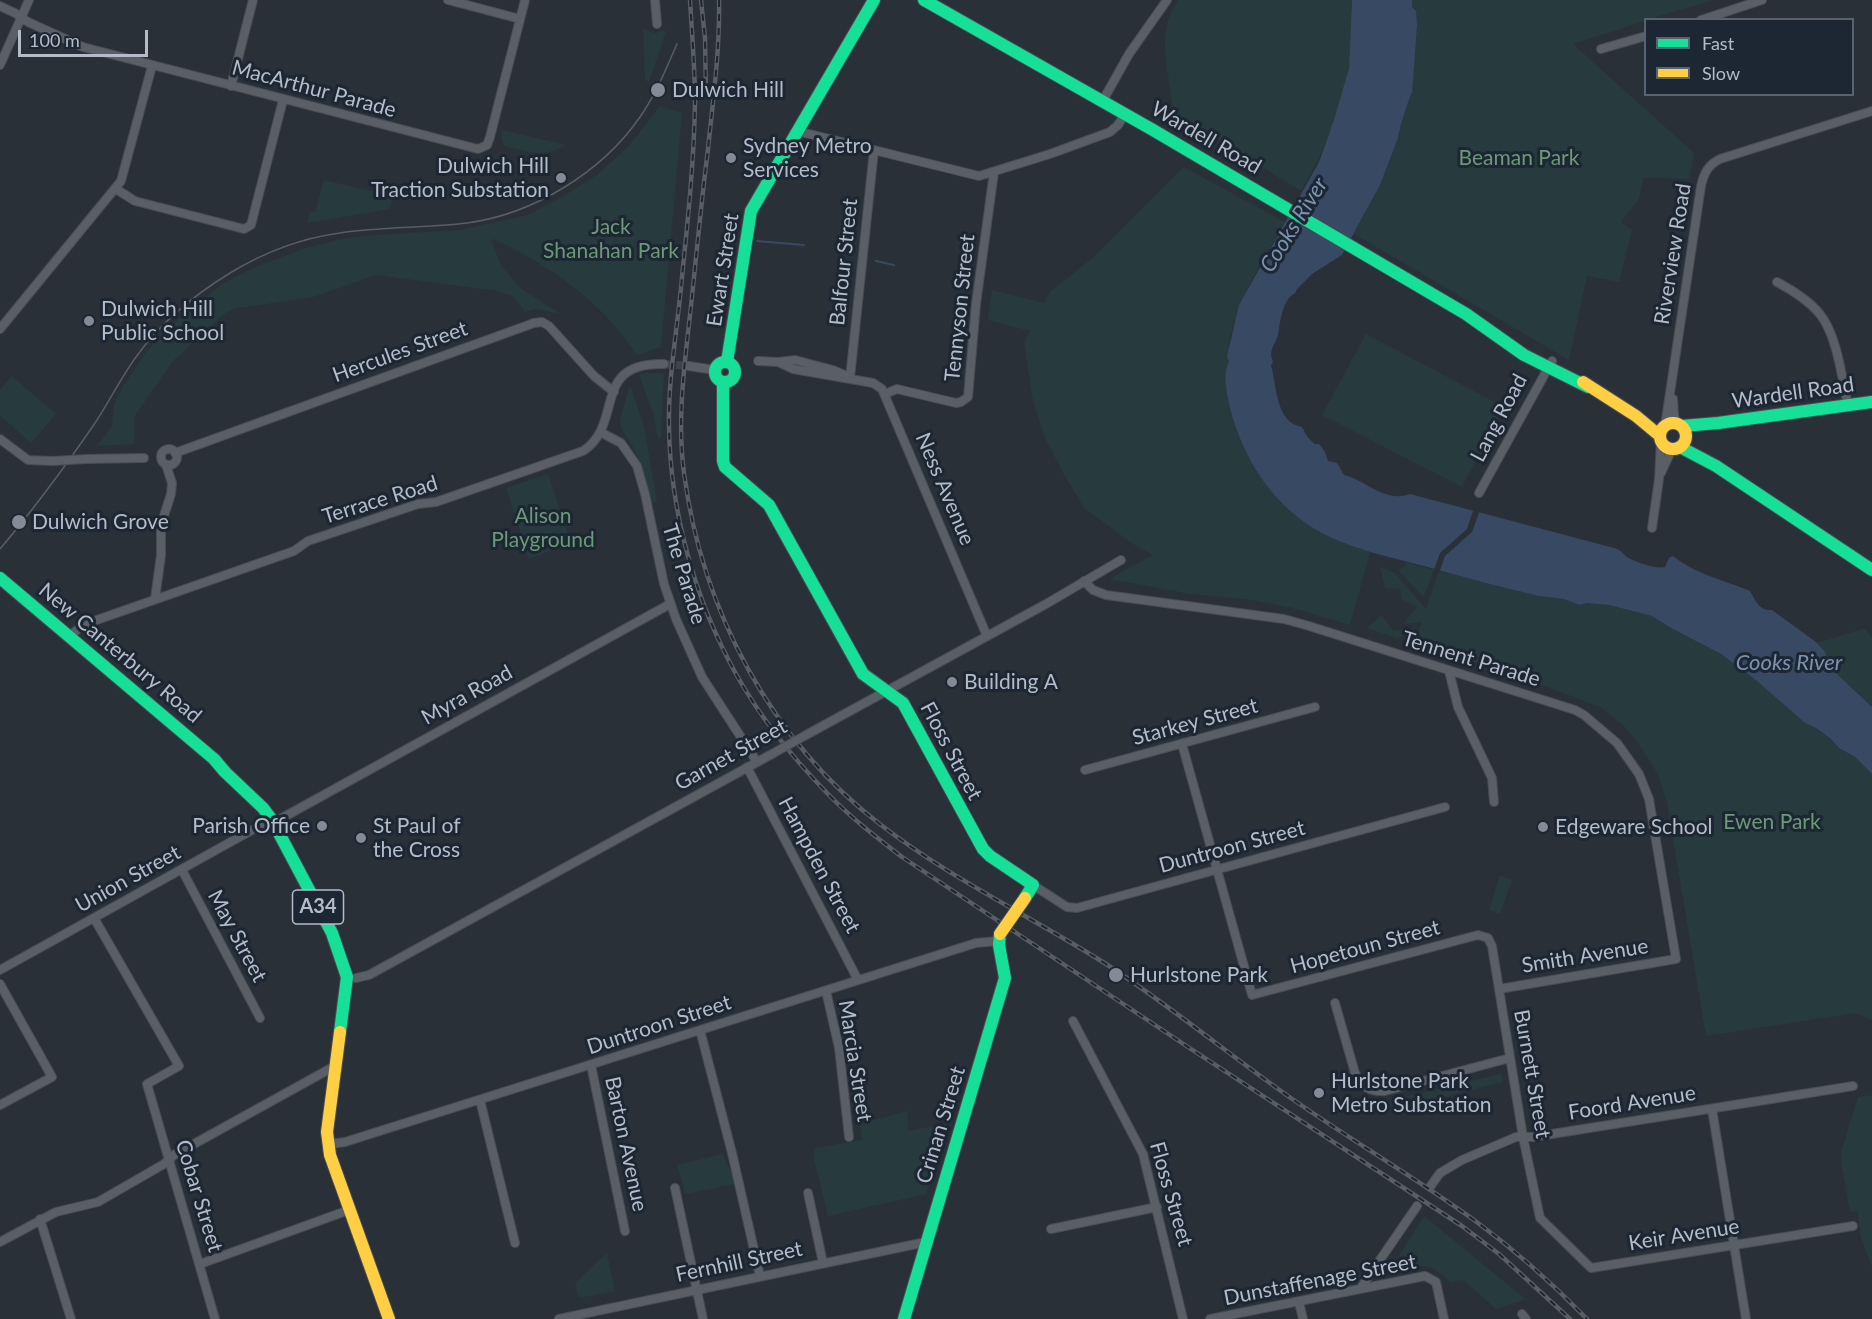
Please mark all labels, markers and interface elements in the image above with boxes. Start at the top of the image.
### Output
scale bar [21,18,152,56]
legend [1644,18,1854,96]
text: 100 m [29,29,80,51]
text: Fast [1702,32,1734,54]
street label: MacArthur Parade [229,55,399,123]
text: Slow [1702,62,1740,84]
place label: Dulwich Hill [672,77,784,103]
marker: Dulwich Hill [649,81,667,99]
street label: Wardell Road [1146,96,1266,180]
place label: Sydney Metro Services [743,133,872,183]
park label: Beaman Park [1459,145,1579,171]
marker: Sydney Metro Services [724,151,738,165]
place label: Dulwich Hill Traction Substation [371,153,549,203]
marker: Dulwich Hill Traction Substation [554,171,568,185]
water label: Cooks River [1255,173,1333,277]
street label: Riverview Road [1649,182,1697,326]
street label: Balfour Street [825,197,863,327]
street label: Ewart Street [702,212,744,328]
park label: Jack Shanahan Park [543,214,679,264]
street label: Tennyson Street [940,233,980,383]
place label: Dulwich Hill Public School [101,296,224,346]
marker: Dulwich Hill Public School [82,314,96,328]
street label: Hercules Street [329,316,471,388]
street label: Lang Road [1465,370,1533,466]
street label: Wardell Road [1730,372,1856,414]
street label: Ness Avenue [910,429,980,549]
street label: Terrace Road [319,471,441,529]
park label: Alison Playground [491,503,595,553]
place label: Dulwich Grove [32,509,169,535]
marker: Dulwich Grove [10,513,28,531]
street label: The Parade [657,521,711,627]
street label: New Canterbury Road [33,578,207,728]
street label: Tennent Parade [1399,626,1543,692]
water label: Cooks River [1736,650,1842,676]
street label: Myra Road [417,660,517,730]
place label: Building A [964,669,1058,695]
marker: Building A [945,675,959,689]
street label: Starkey Street [1129,693,1261,751]
street label: Floss Street [915,698,987,804]
street label: Garnet Street [671,714,791,796]
street label: Hampden Street [773,793,865,937]
park label: Ewen Park [1723,809,1821,835]
place label: Parish Office [192,813,310,839]
place label: St Paul of the Cross [373,813,461,863]
place label: Edgeware School [1555,814,1713,840]
street label: Duntroon Street [1156,815,1308,879]
marker: Parish Office [315,819,329,833]
marker: Edgeware School [1536,820,1550,834]
marker: St Paul of the Cross [354,831,368,845]
street label: Union Street [71,840,185,918]
street label: May Street [202,886,272,986]
road number: A34 [292,890,344,924]
street label: Hopetoun Street [1287,915,1443,979]
street label: Smith Avenue [1520,934,1650,978]
place label: Hurlstone Park [1130,962,1268,988]
marker: Hurlstone Park [1107,966,1125,984]
street label: Duntroon Street [584,990,734,1060]
street label: Marcia Street [833,998,877,1124]
street label: Burnett Street [1508,1008,1556,1140]
street label: Crinan Street [911,1063,971,1187]
place label: Hurlstone Park Metro Substation [1331,1068,1491,1118]
street label: Barton Avenue [599,1074,653,1214]
street label: Foord Avenue [1566,1080,1698,1126]
marker: Hurlstone Park Metro Substation [1312,1086,1326,1100]
street label: Cobar Street [170,1137,228,1255]
street label: Floss Street [1144,1139,1198,1249]
street label: Keir Avenue [1627,1214,1741,1256]
street label: Fernhill Street [673,1236,805,1288]
street label: Dunstaffenage Street [1222,1249,1418,1311]

